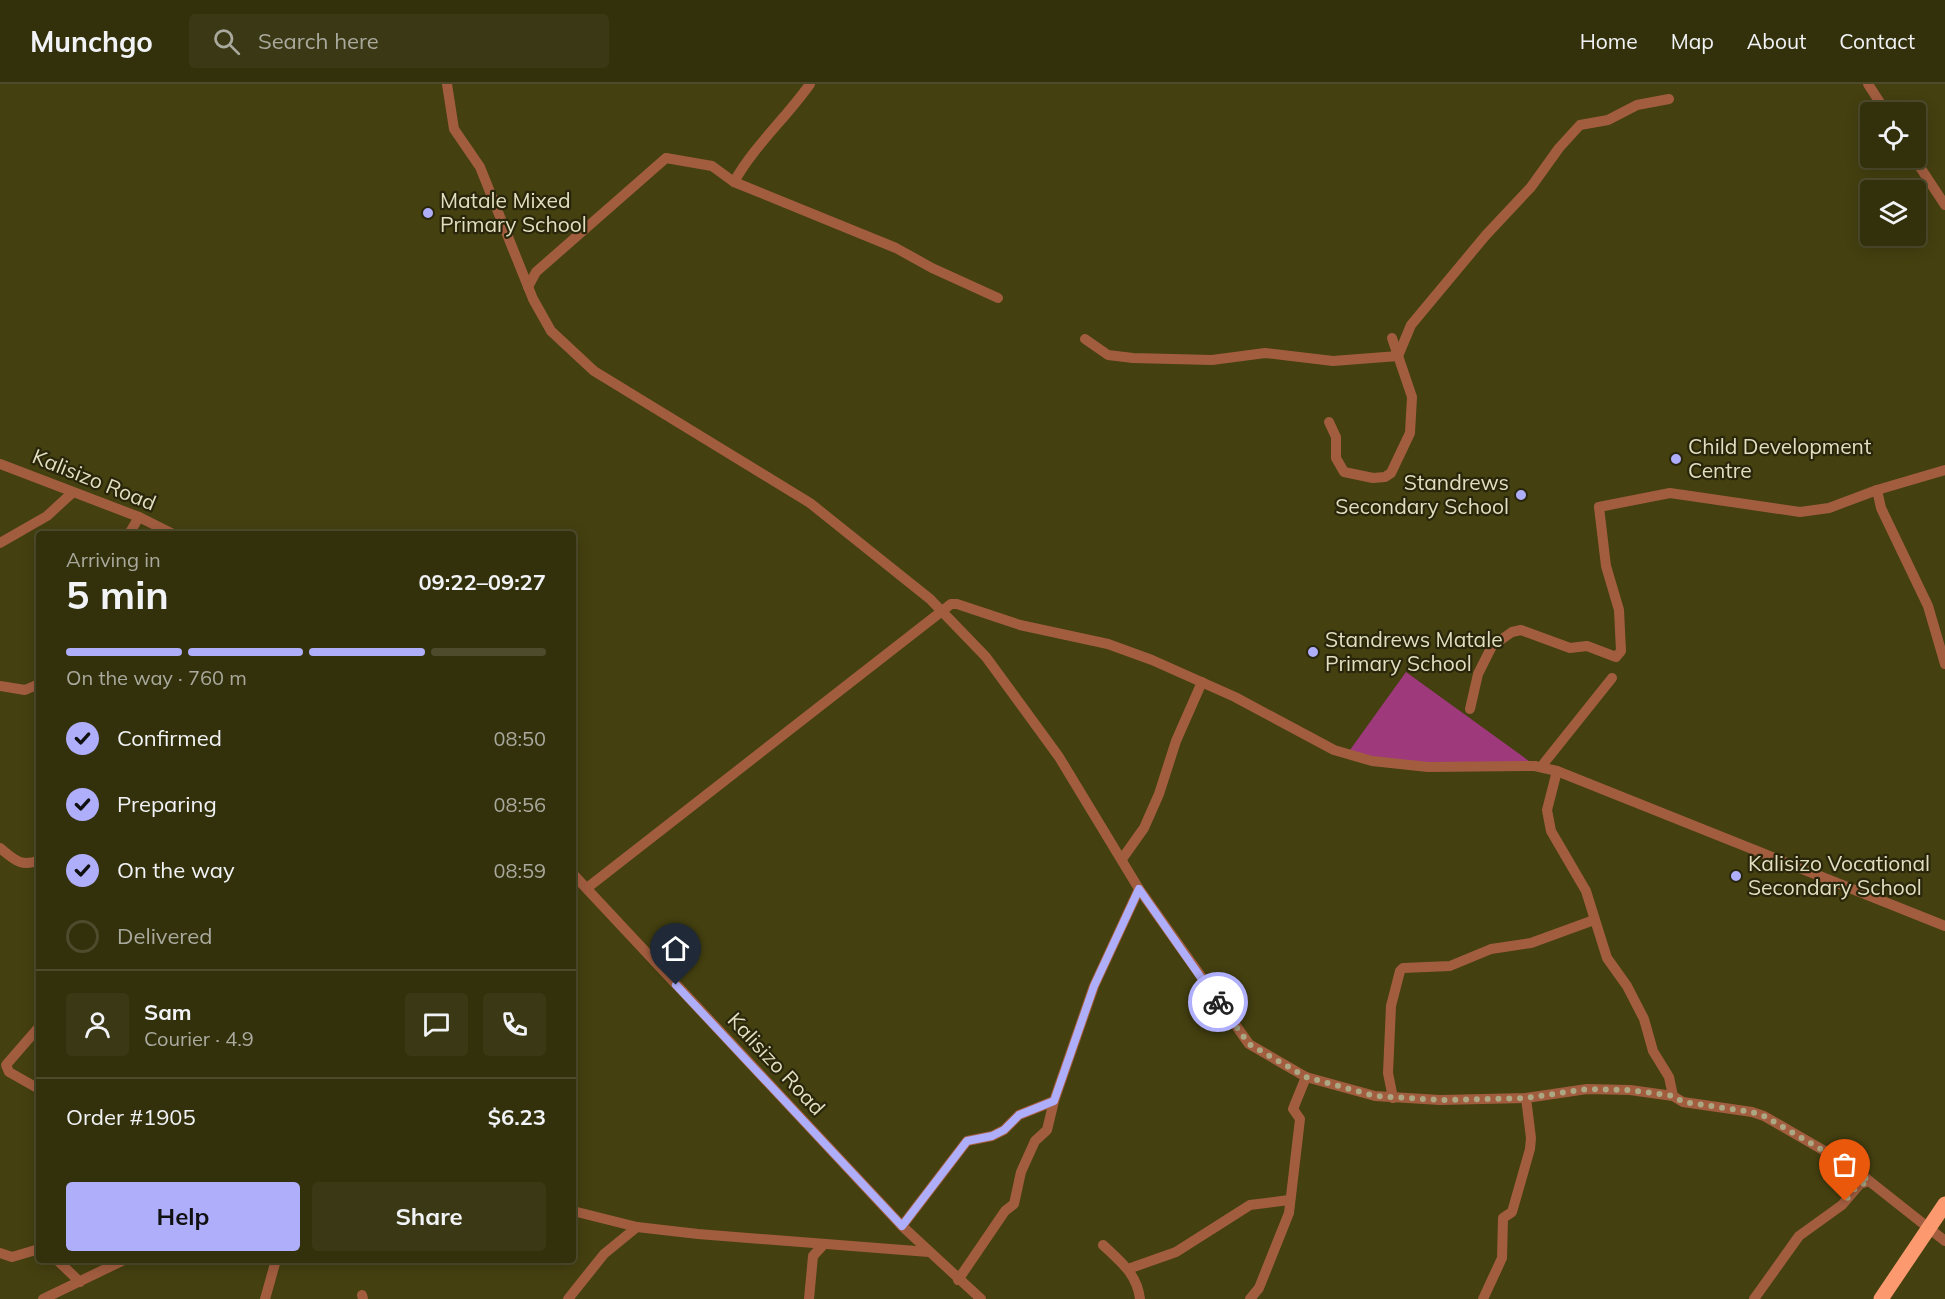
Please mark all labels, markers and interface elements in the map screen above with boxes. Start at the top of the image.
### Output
search box [189,14,609,68]
text: Munchgo [30,24,153,59]
icon: search [210,25,243,58]
text: Search here [258,27,379,55]
text: Home [1580,28,1638,54]
text: Map [1671,28,1714,54]
text: About [1747,28,1806,54]
text: Contact [1839,28,1915,54]
map controls [1860,102,1926,246]
button: locate [1860,102,1926,168]
button: layers [1860,180,1926,246]
place label: Matale Mixed Primary School [440,187,587,237]
marker: Matale Mixed Primary School [421,206,435,220]
place label: Child Development Centre [1688,433,1871,483]
street label: Kalisizo Road [29,442,160,516]
marker: Child Development Centre [1669,452,1683,466]
place label: Standrews Secondary School [1335,469,1509,519]
marker: Standrews Secondary School [1514,488,1528,502]
text: Arriving in [66,547,161,572]
text: 09:22–09:27 [418,568,546,596]
text: 5 min [66,570,169,619]
place label: Standrews Matale Primary School [1325,626,1503,676]
marker: Standrews Matale Primary School [1306,645,1320,659]
text: On the way · 760 m [66,665,247,690]
icon: check [66,722,99,755]
text: Confirmed [117,724,222,752]
text: 08:50 [493,726,546,751]
icon: check [66,788,99,821]
text: Preparing [117,790,217,818]
text: 08:56 [493,792,546,817]
place label: Kalisizo Vocational Secondary School [1748,850,1930,900]
icon: check [66,854,99,887]
text: On the way [117,856,235,884]
text: 08:59 [493,858,546,883]
marker: Kalisizo Vocational Secondary School [1729,869,1743,883]
text: Delivered [117,922,212,950]
pin [650,923,701,985]
icon: home [659,932,692,965]
courier [1188,972,1248,1032]
icon: bike [1202,986,1235,1019]
button: person [66,993,129,1056]
button: chat [405,993,468,1056]
button: phone [483,993,546,1056]
text: Sam [144,998,192,1026]
street label: Kalisizo Road [723,1007,831,1120]
text: Courier · 4.9 [144,1026,254,1051]
text: Order #1905 [66,1103,196,1131]
text: $6.23 [488,1103,546,1131]
pin [1819,1139,1870,1201]
icon: bag [1828,1148,1861,1181]
button: Help [66,1182,300,1251]
button: Share [312,1182,546,1251]

